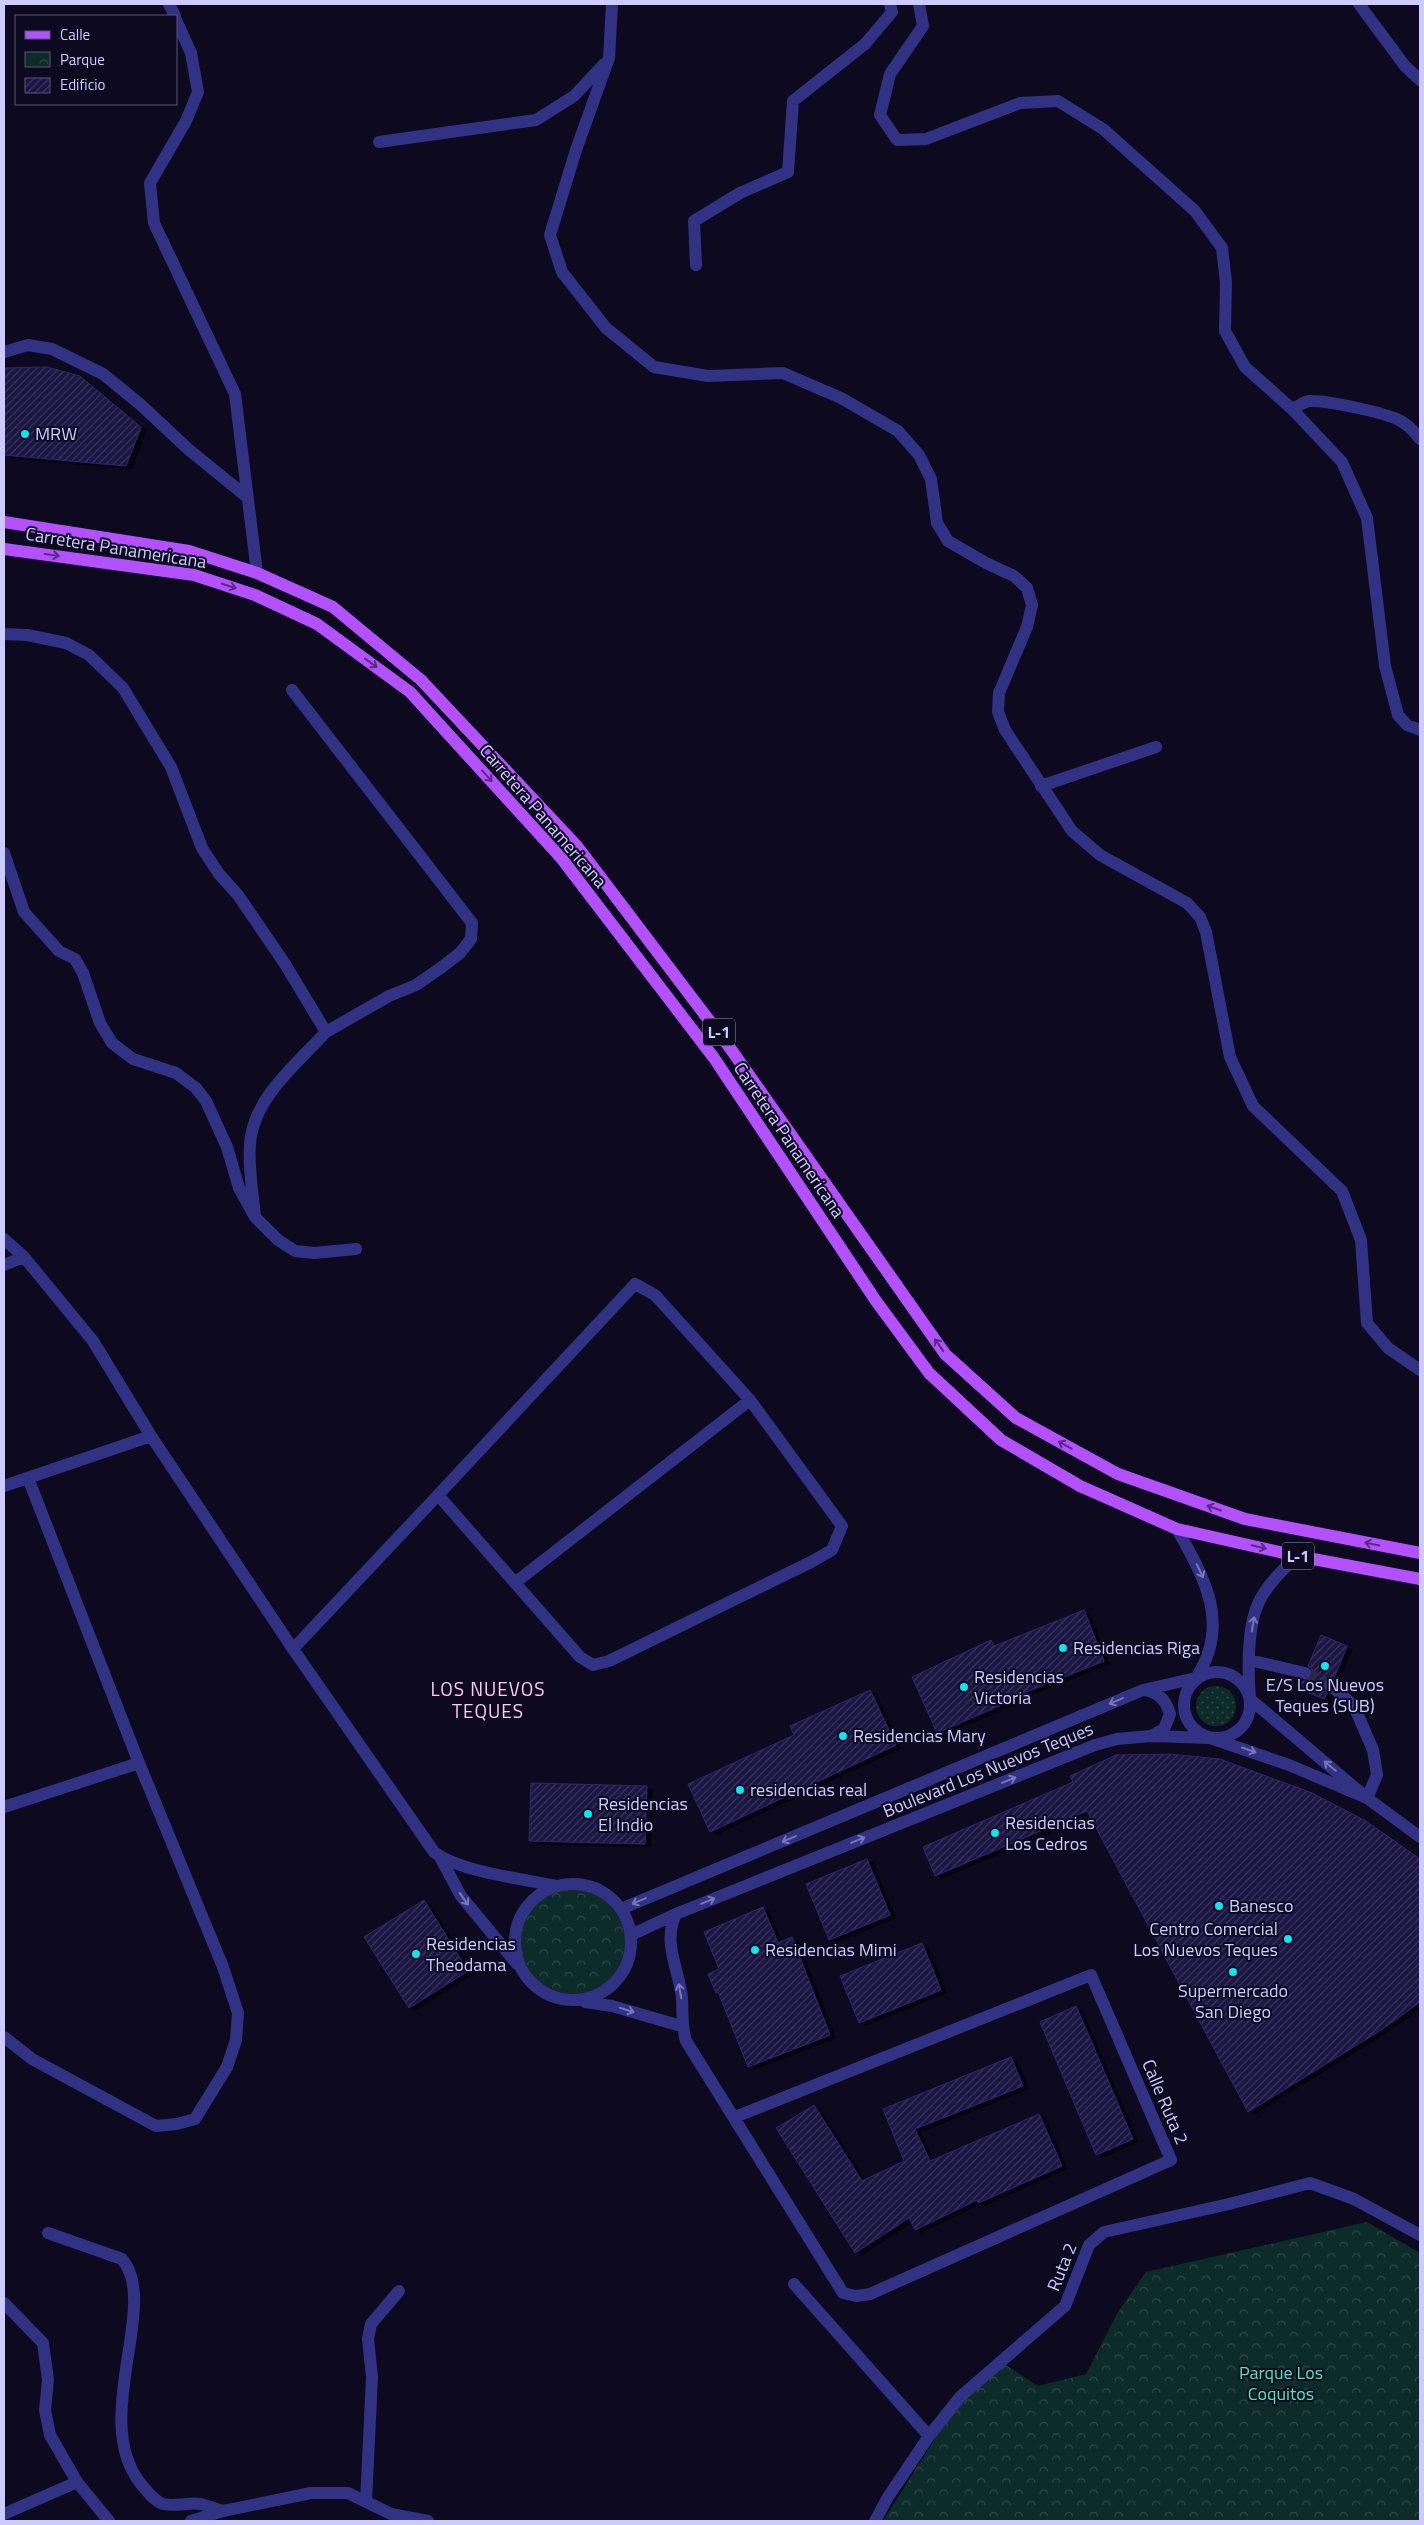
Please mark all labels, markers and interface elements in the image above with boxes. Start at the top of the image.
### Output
legend [15,15,178,105]
text: Calle [60,23,90,46]
text: Parque [60,48,105,71]
text: Edificio [60,73,105,96]
place label: MRW [35,420,77,447]
marker: MRW [19,428,31,440]
street label: Carretera Panamericana [24,520,209,575]
one-way arrow [44,550,60,560]
one-way arrow [221,582,236,591]
one-way arrow [364,658,378,668]
street label: Carretera Panamericana [473,738,614,894]
one-way arrow [481,770,492,783]
road number: L-1 [703,1019,735,1046]
street label: Carretera Panamericana [727,1056,852,1223]
one-way arrow [934,1338,944,1352]
one-way arrow [1058,1440,1073,1449]
one-way arrow [1207,1503,1223,1512]
one-way arrow [1365,1539,1381,1548]
road number: L-1 [1282,1542,1314,1570]
one-way arrow [1250,1543,1266,1552]
one-way arrow [1195,1564,1205,1579]
one-way arrow [1249,1617,1259,1633]
place label: Residencias Riga [1073,1634,1200,1661]
marker: Residencias Riga [1057,1642,1069,1654]
marker: E/S Los Nuevos Teques (SUB) [1319,1660,1331,1672]
place label: Residencias Victoria [974,1663,1064,1711]
place label: E/S Los Nuevos Teques (SUB) [1266,1671,1384,1719]
district label: LOS NUEVOS TEQUES [431,1674,546,1725]
marker: Residencias Victoria [958,1681,970,1693]
one-way arrow [1109,1697,1124,1707]
street label: Boulevard Los Nuevos Teques [878,1715,1097,1824]
place label: Residencias Mary [853,1722,986,1749]
marker: Residencias Mary [837,1730,849,1742]
one-way arrow [1241,1746,1257,1755]
one-way arrow [1324,1761,1337,1772]
one-way arrow [1001,1774,1016,1784]
place label: residencias real [750,1776,867,1803]
marker: residencias real [734,1784,746,1796]
place label: Residencias El Indio [598,1790,688,1838]
marker: Residencias El Indio [582,1808,594,1820]
place label: Residencias Los Cedros [1005,1809,1095,1857]
marker: Residencias Los Cedros [989,1827,1001,1839]
one-way arrow [782,1834,797,1844]
one-way arrow [850,1835,865,1845]
one-way arrow [458,1892,469,1905]
place label: Banesco [1229,1892,1293,1919]
one-way arrow [699,1896,715,1905]
one-way arrow [632,1897,647,1907]
marker: Banesco [1213,1900,1225,1912]
place label: Centro Comercial Los Nuevos Teques [1133,1915,1278,1963]
place label: Residencias Theodama [426,1930,516,1978]
marker: Centro Comercial Los Nuevos Teques [1282,1933,1294,1945]
place label: Residencias Mimi [765,1936,897,1963]
marker: Residencias Mimi [749,1944,761,1956]
marker: Residencias Theodama [410,1948,422,1960]
marker: Supermercado San Diego [1227,1966,1239,1978]
place label: Supermercado San Diego [1178,1977,1288,2025]
one-way arrow [675,1983,685,1999]
one-way arrow [618,2006,634,2016]
street label: Calle Ruta 2 [1135,2055,1196,2149]
street label: Ruta 2 [1040,2239,1083,2295]
park label: Parque Los Coquitos [1239,2359,1323,2407]

